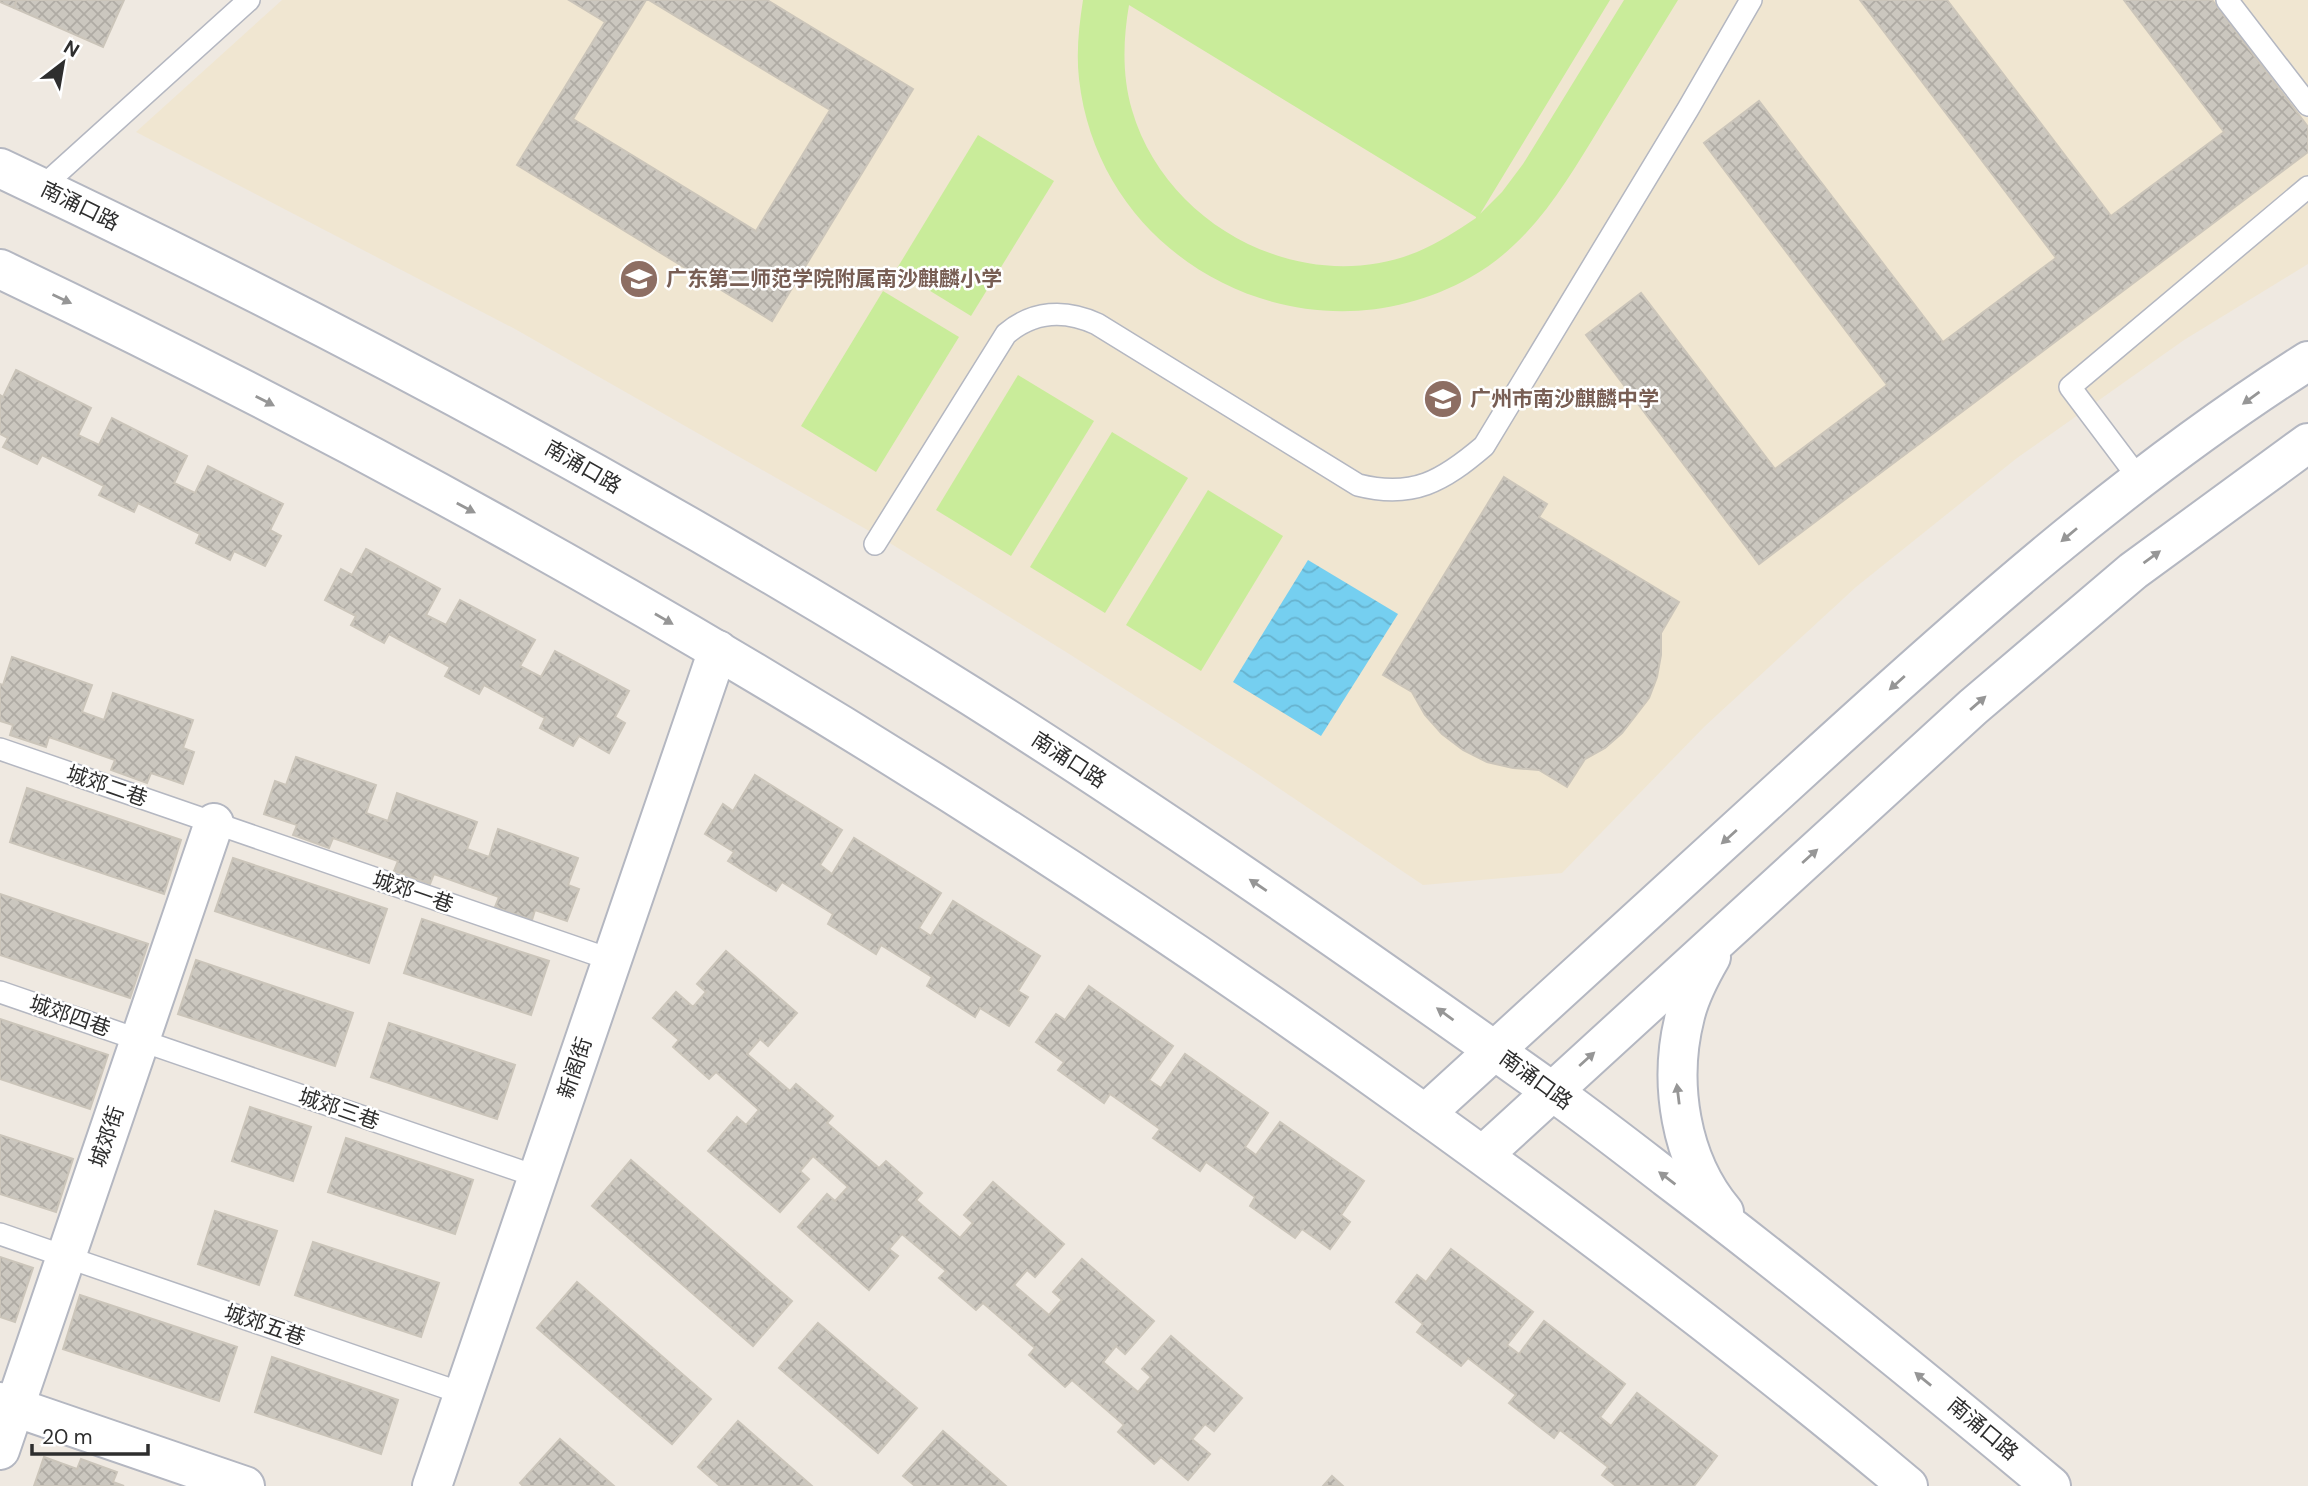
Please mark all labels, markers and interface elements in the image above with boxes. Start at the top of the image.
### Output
north arrow [28,28,98,98]
text: N [59,35,84,63]
street label: 南涌口路 [36,175,124,237]
school or university icon: 广东第二师范学院附属南沙麒麟小学 [618,258,660,300]
place label: 广东第二师范学院附属南沙麒麟小学 [666,265,1002,293]
one-way arrow [52,293,72,304]
school or university icon: 广州市南沙麒麟中学 [1422,378,1464,420]
place label: 广州市南沙麒麟中学 [1470,385,1659,413]
one-way arrow [2242,391,2260,405]
one-way arrow [255,395,275,406]
street label: 南涌口路 [540,434,626,500]
one-way arrow [456,502,476,513]
one-way arrow [2060,527,2078,543]
one-way arrow [2143,551,2161,565]
one-way arrow [654,613,674,625]
one-way arrow [1889,675,1906,691]
one-way arrow [1969,695,1987,711]
street label: 南涌口路 [1026,725,1112,795]
street label: 城郊二巷 [63,759,151,813]
one-way arrow [1720,829,1738,845]
one-way arrow [1801,849,1818,865]
street label: 城郊一巷 [369,865,457,919]
one-way arrow [1248,878,1268,891]
street label: 城郊四巷 [26,989,114,1043]
one-way arrow [1436,1007,1454,1022]
street label: 新阁街 [552,1034,598,1102]
street label: 南涌口路 [1494,1044,1578,1116]
one-way arrow [1578,1052,1595,1068]
street label: 城郊三巷 [295,1082,383,1136]
one-way arrow [1672,1082,1683,1104]
street label: 城郊街 [84,1103,130,1171]
one-way arrow [1658,1172,1676,1186]
street label: 城郊五巷 [221,1298,309,1352]
one-way arrow [1915,1372,1933,1387]
street label: 南涌口路 [1942,1391,2024,1467]
scale bar [32,1412,147,1456]
text: 20 m [42,1423,93,1451]

